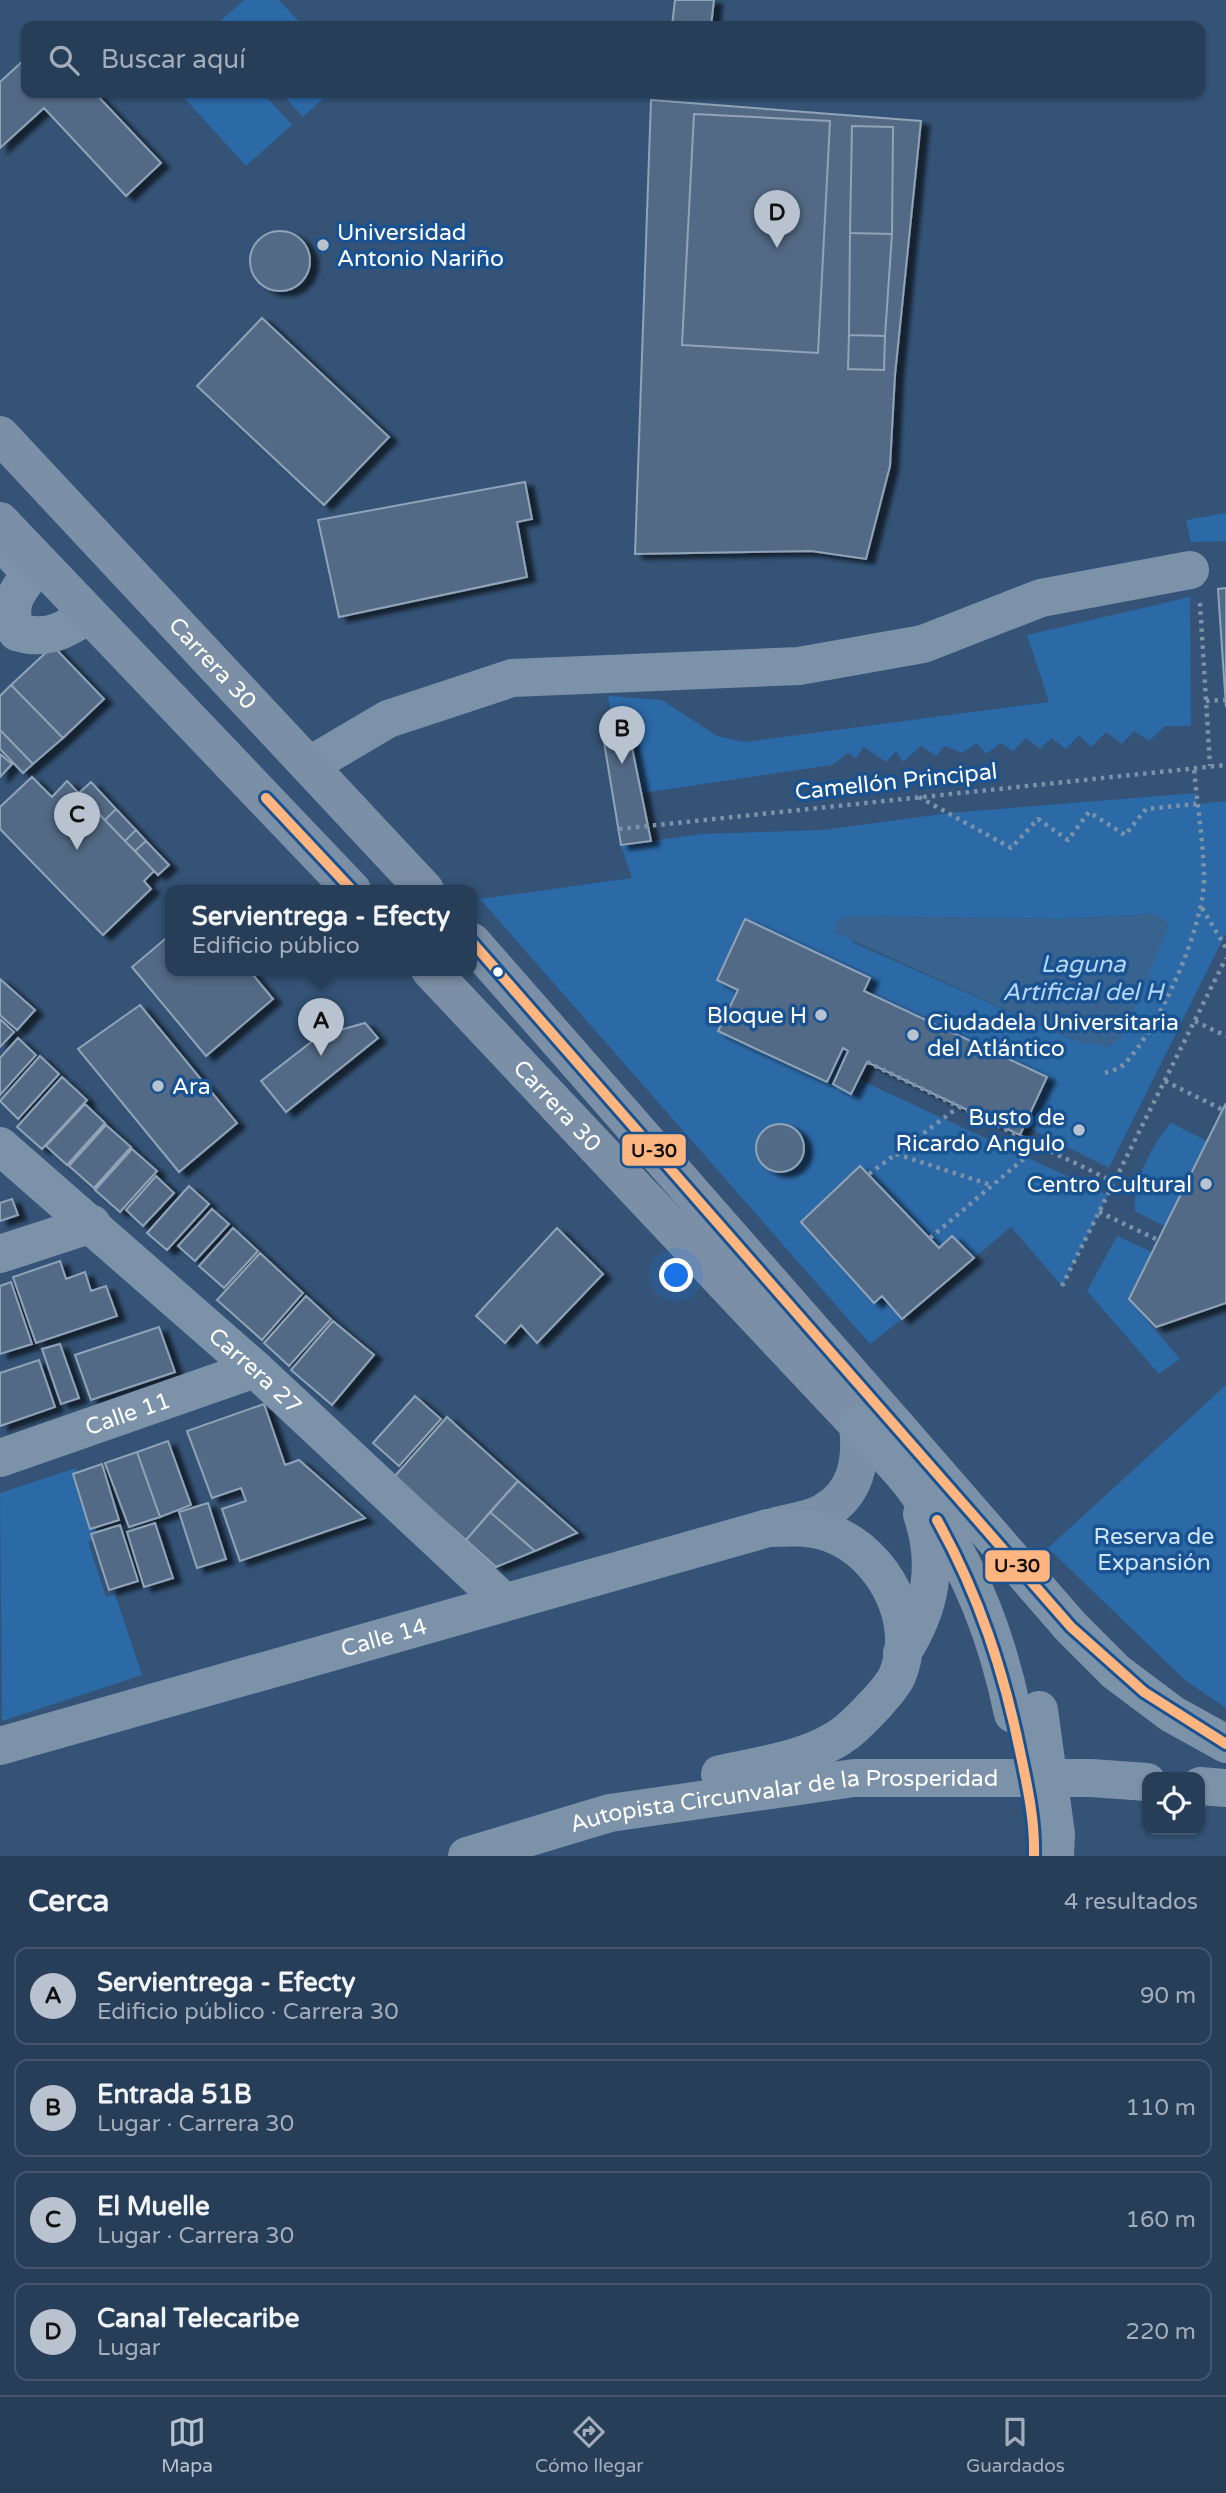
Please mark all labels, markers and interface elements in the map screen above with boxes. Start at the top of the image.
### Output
search box [21,21,1205,98]
icon: search [45,41,83,79]
text: Buscar aquí [101,44,246,75]
pin: D [754,190,800,248]
place label: Universidad Antonio Nariño [337,219,504,273]
marker: Universidad Antonio Nariño [315,237,331,253]
street label: Carrera 30 [162,612,262,716]
pin: B [599,706,645,764]
street label: Camellón Principal [793,757,999,807]
pin: C [54,792,100,850]
popup [165,885,477,976]
text: Servientrega - Efecty [192,901,450,932]
text: Edificio público [192,932,360,960]
water label: Laguna Artificial del H [1003,950,1165,1007]
unlabelled marker [491,965,505,979]
pin: A [298,998,344,1056]
place label: Bloque H [707,1002,807,1030]
marker: Bloque H [813,1007,829,1023]
place label: Ciudadela Universitaria del Atlántico [927,1009,1179,1063]
marker: Ciudadela Universitaria del Atlántico [905,1027,921,1043]
street label: Carrera 30 [507,1054,607,1158]
place label: Ara [172,1073,211,1101]
marker: Ara [150,1078,166,1094]
place label: Busto de Ricardo Angulo [896,1104,1065,1158]
marker: Busto de Ricardo Angulo [1071,1122,1087,1138]
line badge: U-30 [621,1133,687,1167]
text: U-30 [631,1140,677,1162]
place label: Centro Cultural [1027,1171,1192,1199]
marker: Centro Cultural [1198,1176,1214,1192]
your location [659,1258,693,1292]
street label: Carrera 27 [202,1322,307,1420]
street label: Calle 11 [81,1387,174,1442]
park label: Reserva de Expansión [1094,1523,1214,1577]
line badge: U-30 [984,1549,1051,1583]
text: U-30 [994,1555,1040,1577]
street label: Calle 14 [338,1612,430,1664]
street label: Autopista Circunvalar de la Prosperidad [567,1764,998,1839]
map controls [1142,1772,1205,1835]
button: locate [1142,1772,1205,1835]
text: Cerca [28,1883,109,1920]
text: 4 resultados [1064,1888,1198,1916]
text: Servientrega - Efecty [97,1967,355,1998]
text: A [44,1982,62,2010]
text: 90 m [1140,1982,1196,2010]
text: Edificio público · Carrera 30 [97,1998,399,2026]
text: Entrada 51B [97,2079,252,2110]
text: B [45,2094,61,2122]
text: 110 m [1126,2094,1196,2122]
text: Lugar · Carrera 30 [97,2110,294,2138]
text: El Muelle [97,2191,210,2222]
text: C [45,2206,61,2234]
text: 160 m [1126,2206,1196,2234]
text: Lugar · Carrera 30 [97,2222,294,2250]
text: Canal Telecaribe [97,2303,299,2334]
text: D [44,2318,62,2346]
text: 220 m [1126,2318,1196,2346]
text: Lugar [97,2334,161,2362]
tab: Mapa [161,2413,213,2477]
tab: Cómo llegar [535,2413,644,2477]
tab: Guardados [966,2413,1065,2477]

